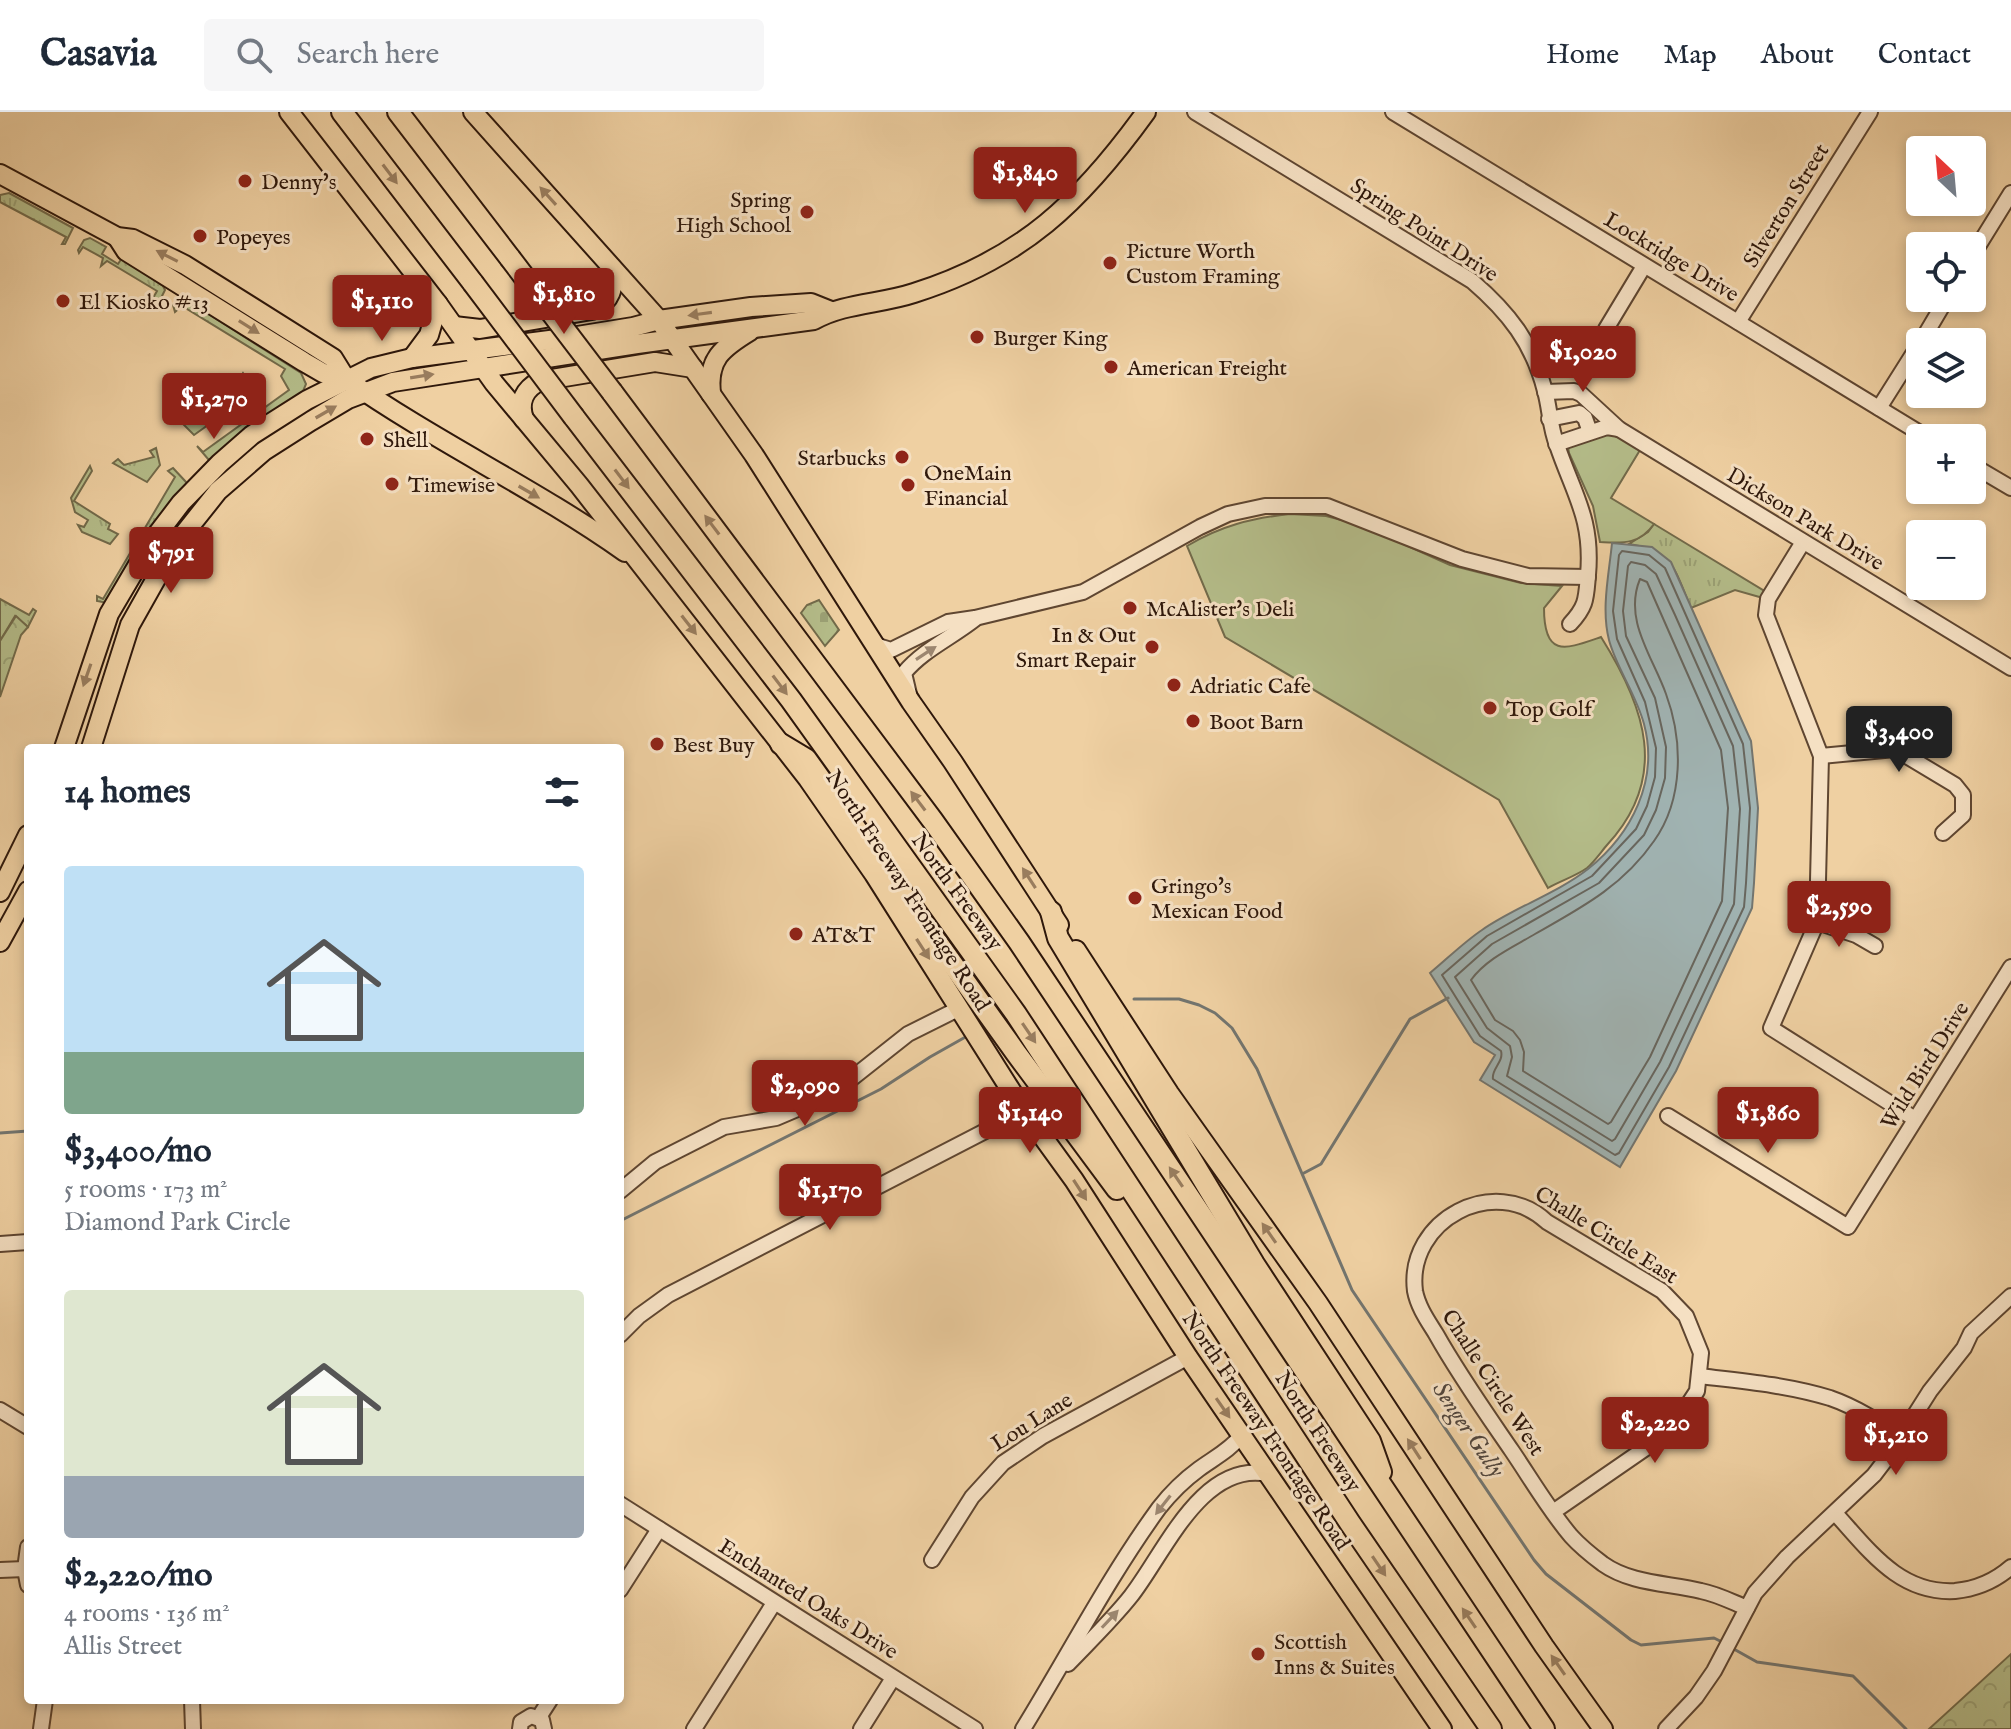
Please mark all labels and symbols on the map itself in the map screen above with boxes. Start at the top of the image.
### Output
north arrow [1906,136,1986,216]
street label: Silverton Street [1737,138,1836,273]
pin: $1,840 [960,147,1090,215]
one-way arrow [381,164,397,184]
place label: Denny's [261,169,337,197]
marker: Denny's [236,172,254,190]
street label: Spring Point Drive [1345,172,1503,289]
one-way arrow [540,187,558,206]
place label: Spring High School [676,187,792,240]
marker: Spring High School [798,203,816,221]
street label: Lockridge Drive [1598,206,1744,309]
place label: Popeyes [216,224,291,252]
marker: Popeyes [191,227,209,245]
place label: Picture Worth Custom Framing [1126,238,1281,291]
one-way arrow [156,249,179,263]
marker: Picture Worth Custom Framing [1101,254,1119,272]
pin: $1,810 [499,268,629,336]
pin: $1,110 [317,275,447,343]
place label: El Kiosko #13 [79,289,209,317]
marker: El Kiosko #13 [54,292,72,310]
one-way arrow [687,308,712,321]
one-way arrow [239,320,260,335]
place label: Burger King [993,325,1108,353]
pin: $1,020 [1518,326,1648,394]
marker: Burger King [968,328,986,346]
place label: American Freight [1126,355,1288,383]
marker: American Freight [1102,358,1120,376]
one-way arrow [410,370,435,382]
pin: $1,270 [149,373,279,441]
one-way arrow [315,405,337,419]
place label: Shell [383,427,428,455]
marker: Shell [358,430,376,448]
place label: Starbucks [798,445,886,473]
marker: Starbucks [893,448,911,466]
place label: OneMain Financial [924,460,1012,513]
street label: Dickson Park Drive [1721,462,1889,578]
one-way arrow [613,468,629,489]
place label: Timewise [408,472,495,500]
marker: Timewise [383,475,401,493]
marker: OneMain Financial [899,476,917,494]
one-way arrow [518,485,541,499]
one-way arrow [705,515,720,536]
pin: $791 [124,527,218,595]
place label: McAlister's Deli [1146,596,1294,624]
marker: McAlister's Deli [1121,599,1139,617]
one-way arrow [681,615,697,635]
place label: In & Out Smart Repair [1016,622,1136,675]
marker: In & Out Smart Repair [1143,638,1161,656]
one-way arrow [916,645,937,660]
one-way arrow [81,664,93,688]
place label: Adriatic Cafe [1189,673,1311,701]
one-way arrow [771,675,787,695]
marker: Adriatic Cafe [1165,676,1183,694]
place label: Top Golf [1506,696,1596,724]
marker: Top Golf [1481,699,1499,717]
pin: $3,400 [1834,706,1964,774]
place label: Boot Barn [1209,709,1304,737]
marker: Boot Barn [1184,712,1202,730]
place label: Best Buy [673,732,755,760]
marker: Best Buy [648,735,666,753]
street label: North Freeway Frontage Road [821,764,997,1016]
one-way arrow [911,791,927,811]
street label: North Freeway [907,827,1009,955]
one-way arrow [1022,868,1037,889]
place label: Gringo's Mexican Food [1151,873,1283,926]
pin: $2,590 [1774,881,1904,949]
marker: Gringo's Mexican Food [1126,889,1144,907]
place label: AT&T [811,922,875,950]
marker: AT&T [787,925,805,943]
one-way arrow [915,939,930,960]
street label: Wild Bird Drive [1875,997,1976,1135]
one-way arrow [1021,1023,1036,1044]
pin: $2,090 [740,1060,870,1128]
pin: $1,140 [965,1087,1095,1155]
pin: $1,860 [1703,1087,1833,1155]
pin: $1,170 [765,1164,895,1232]
one-way arrow [1169,1166,1184,1187]
one-way arrow [1073,1179,1087,1201]
street label: Challe Circle East [1529,1180,1683,1291]
one-way arrow [1261,1223,1277,1244]
street label: Challe Circle West [1435,1305,1550,1462]
street label: North Freeway Frontage Road [1177,1306,1357,1554]
street label: North Freeway [1270,1366,1368,1496]
water label: Senger Gully [1424,1376,1512,1485]
street label: Lou Lane [986,1387,1078,1459]
one-way arrow [1215,1397,1230,1418]
pin: $2,220 [1590,1397,1720,1465]
pin: $1,210 [1831,1409,1961,1477]
one-way arrow [1407,1438,1422,1459]
one-way arrow [1156,1495,1172,1515]
street label: Enchanted Oaks Drive [713,1533,903,1666]
one-way arrow [1371,1555,1386,1576]
one-way arrow [1462,1607,1477,1628]
one-way arrow [1101,1610,1119,1629]
place label: Scottish Inns & Suites [1274,1629,1395,1682]
marker: Scottish Inns & Suites [1249,1645,1267,1663]
one-way arrow [1551,1655,1566,1676]

